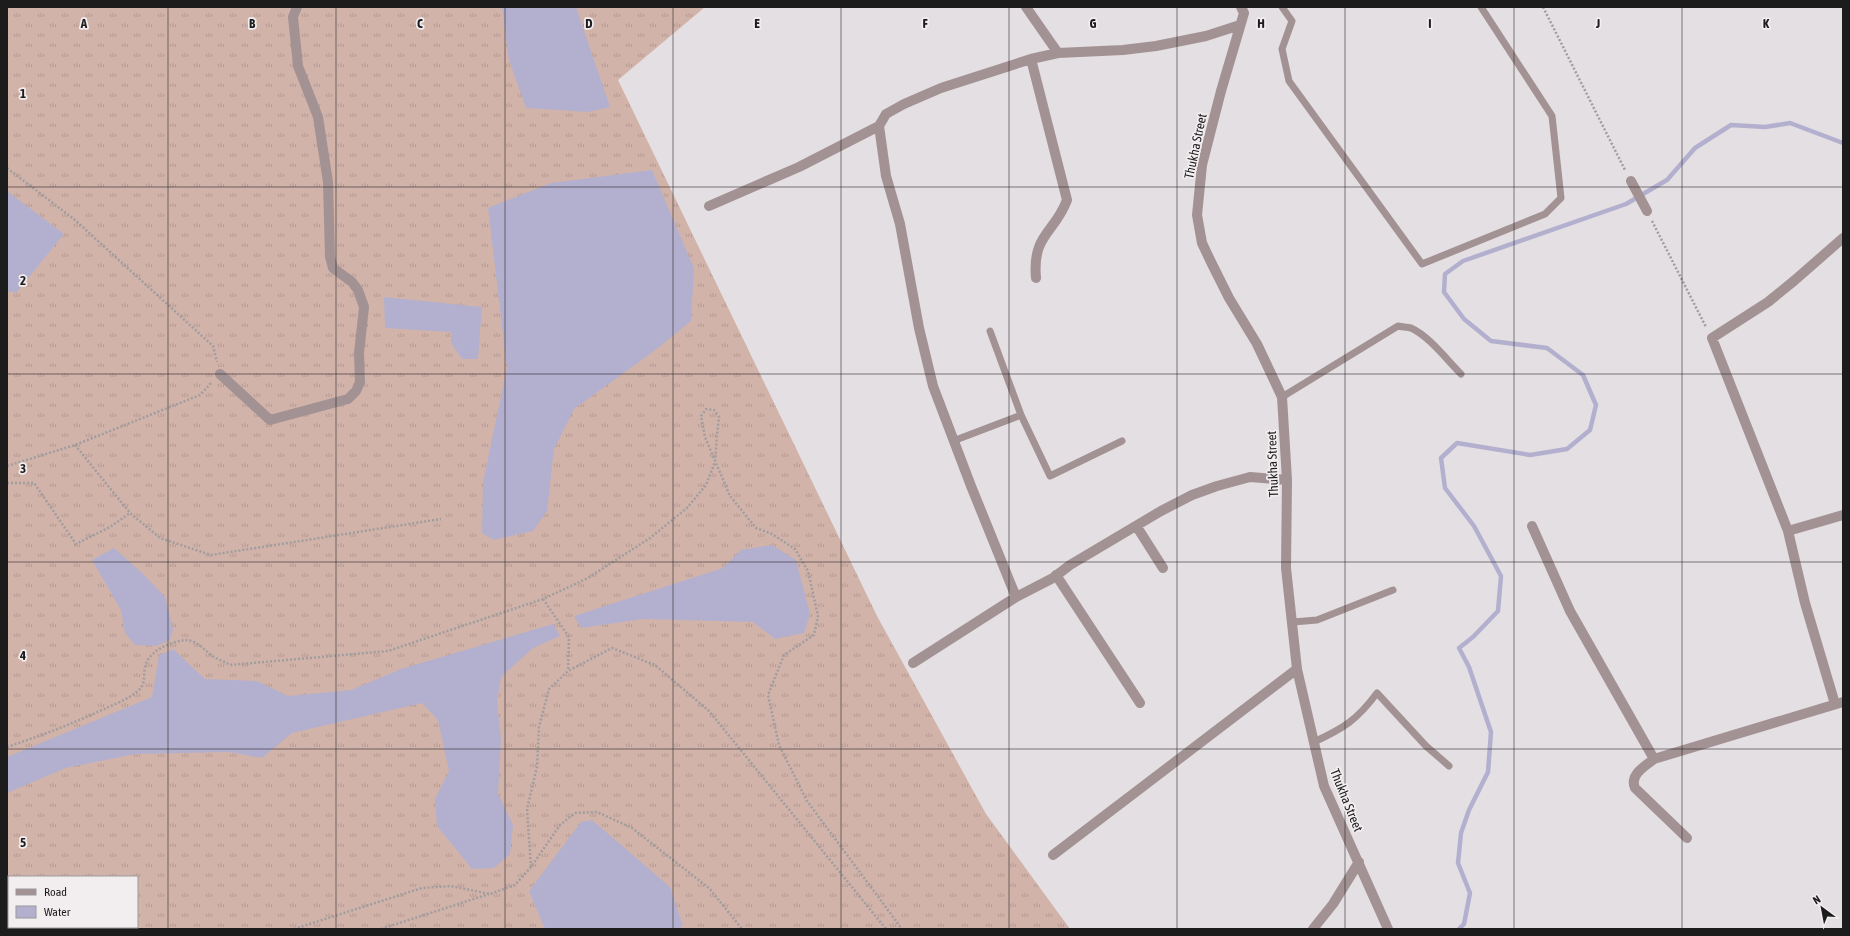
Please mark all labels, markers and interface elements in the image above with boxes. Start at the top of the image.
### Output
text: A [80,16,88,31]
text: B [249,16,256,31]
text: C [417,16,423,31]
text: D [585,16,593,31]
text: E [754,16,760,31]
text: F [922,16,928,31]
text: G [1090,16,1097,31]
text: H [1257,16,1265,31]
text: I [1428,16,1432,31]
text: J [1595,16,1600,31]
text: K [1763,16,1770,31]
text: 1 [20,86,26,101]
street label: Thukha Street [1181,112,1210,180]
text: 2 [20,273,26,288]
street label: Thukha Street [1264,430,1281,497]
text: 3 [20,461,26,476]
text: 4 [19,648,26,663]
street label: Thukha Street [1327,767,1366,834]
text: 5 [20,835,26,850]
legend [8,876,138,928]
text: Road [44,885,67,899]
north arrow [1802,888,1842,928]
text: N [1811,893,1823,906]
text: Water [44,905,71,919]

